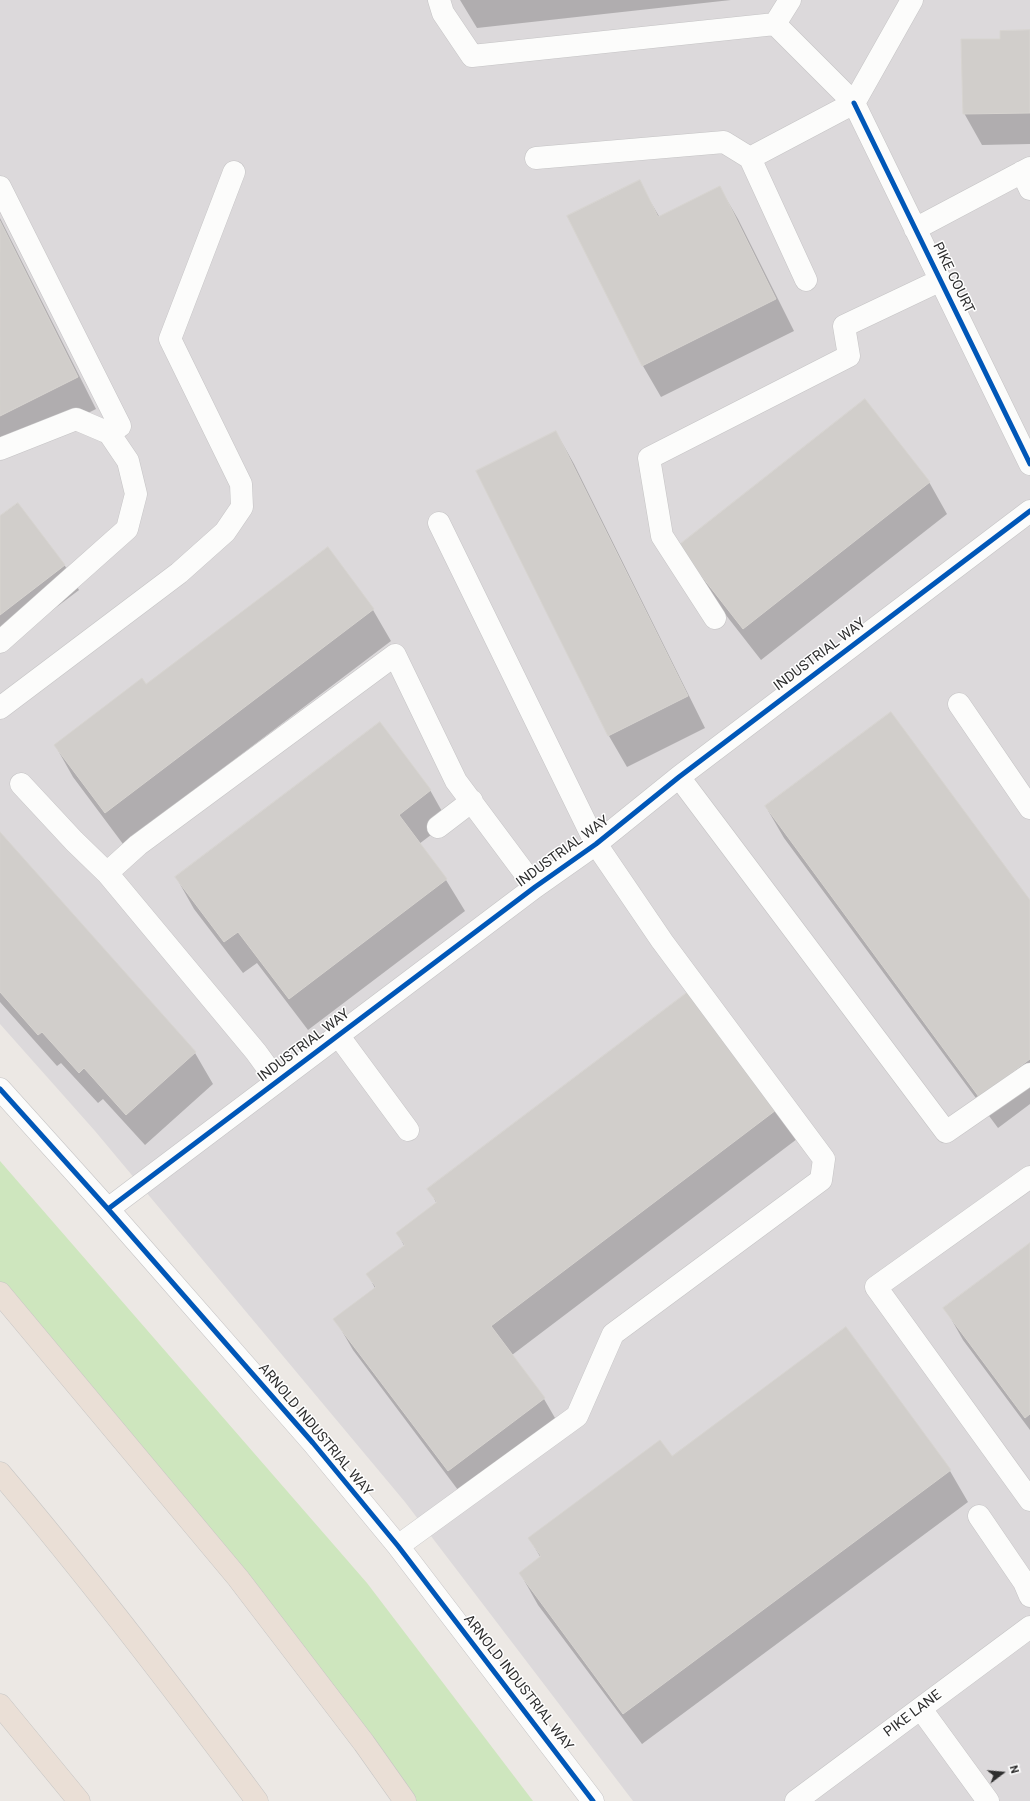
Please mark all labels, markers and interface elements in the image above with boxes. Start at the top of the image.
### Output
street label: PIKE COURT [929,240,977,316]
street label: INDUSTRIAL WAY [771,615,869,695]
street label: INDUSTRIAL WAY [513,813,613,891]
street label: INDUSTRIAL WAY [255,1006,353,1086]
street label: ARNOLD INDUSTRIAL WAY [255,1360,375,1500]
street label: ARNOLD INDUSTRIAL WAY [460,1612,576,1754]
street label: PIKE LANE [881,1687,945,1741]
north arrow [982,1753,1022,1793]
text: N [1007,1764,1021,1775]

